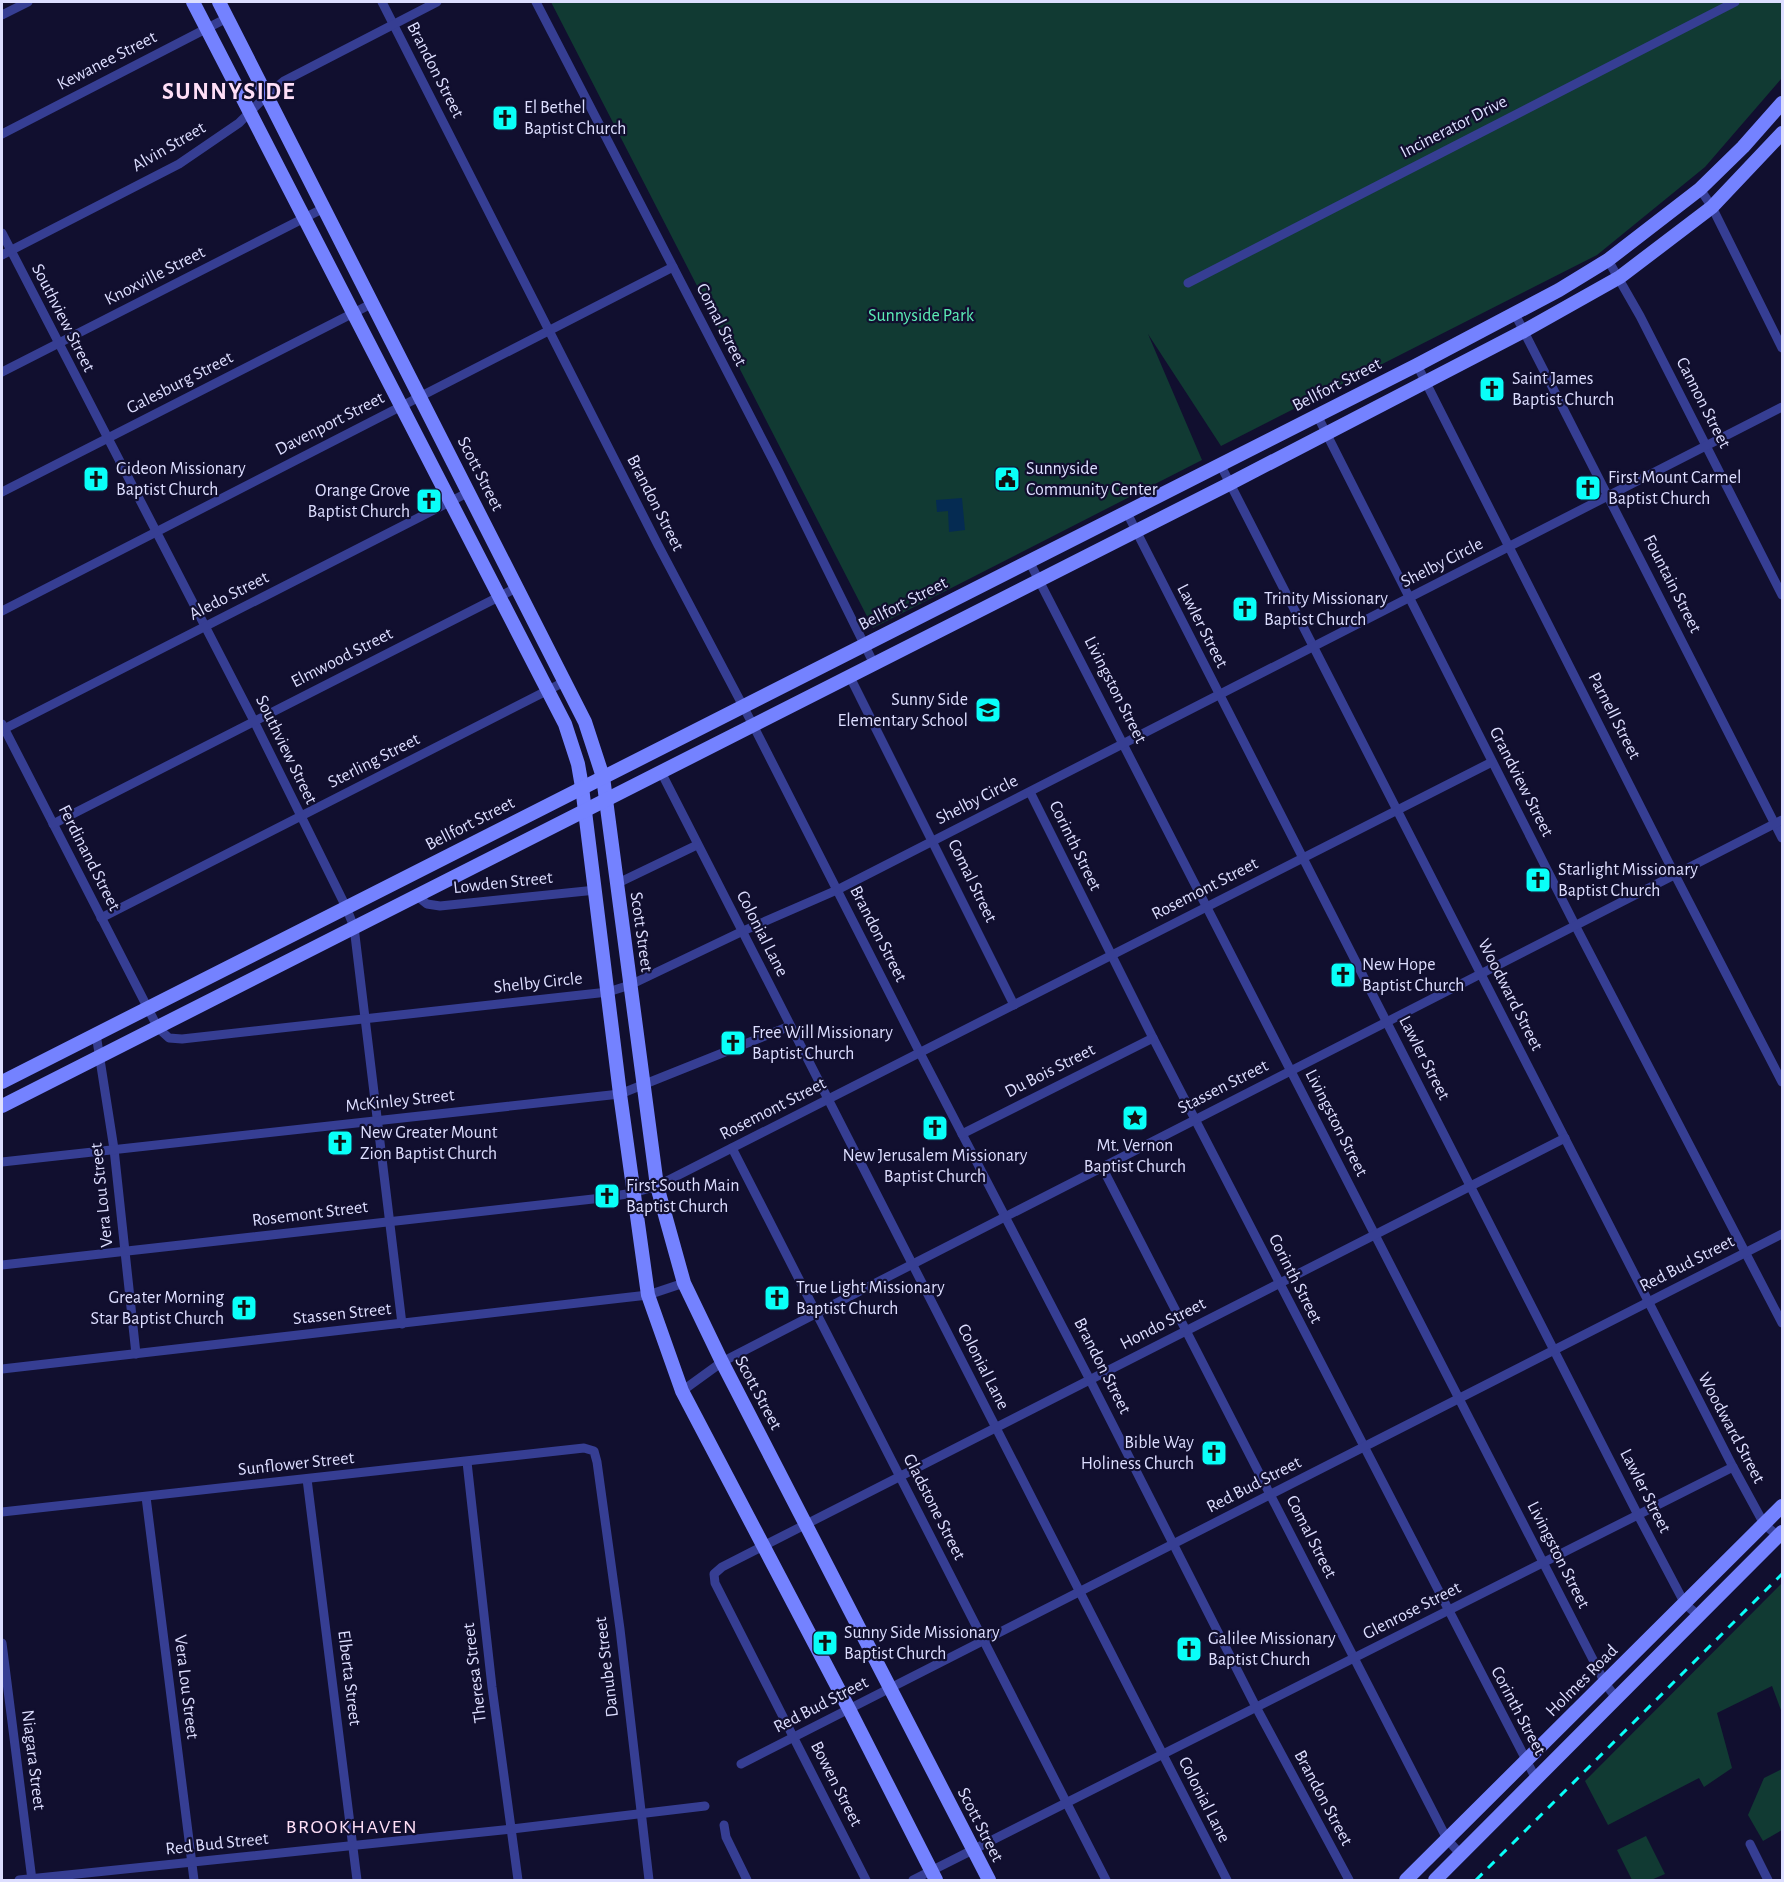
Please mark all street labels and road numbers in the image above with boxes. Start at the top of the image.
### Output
street label: Brandon Street [403,19,467,121]
street label: Kewanee Street [54,28,160,94]
street label: Incinerator Drive [1398,92,1510,162]
street label: Alvin Street [129,119,209,175]
street label: Knoxville Street [102,243,208,309]
street label: Southview Street [28,261,98,375]
street label: Comal Street [693,281,750,369]
street label: Galesburg Street [124,348,236,417]
street label: Bellfort Street [1290,355,1385,415]
street label: Cannon Street [1672,355,1734,451]
street label: Davenport Street [273,389,387,459]
street label: Scott Street [454,434,506,514]
street label: Brandon Street [623,452,687,554]
street label: Fountain Street [1640,532,1704,636]
street label: Shelby Circle [1398,535,1486,591]
street label: Aledo Street [186,568,272,624]
street label: Bellfort Street [856,574,951,634]
street label: Lawler Street [1173,581,1231,671]
street label: Elmwood Street [288,625,396,691]
street label: Livingston Street [1080,634,1150,747]
street label: Parnell Street [1584,670,1644,762]
street label: Southview Street [252,693,320,808]
street label: Grandview Street [1486,724,1556,840]
street label: Sterling Street [325,730,423,792]
street label: Shelby Circle [933,772,1021,828]
street label: Bellfort Street [423,794,518,854]
street label: Corinth Street [1046,798,1105,894]
street label: Ferdinand Street [55,802,124,914]
street label: Comal Street [944,837,1000,926]
street label: Rosemont Street [1149,854,1261,923]
street label: Lowden Street [452,869,554,897]
street label: Brandon Street [846,883,910,985]
street label: Colonial Lane [733,888,791,980]
street label: Scott Street [626,891,656,973]
street label: Woodward Street [1474,936,1546,1054]
street label: Shelby Circle [493,969,583,997]
street label: Lawler Street [1395,1013,1453,1103]
street label: Du Bois Street [1002,1041,1098,1101]
street label: Stassen Street [1175,1056,1271,1117]
street label: Livingston Street [1301,1067,1371,1180]
street label: Rosemont Street [717,1074,829,1143]
street label: McKinley Street [345,1086,456,1116]
street label: Vera Lou Street [88,1142,116,1248]
street label: Rosemont Street [251,1198,369,1230]
street label: Corinth Street [1265,1231,1325,1327]
street label: Red Bud Street [1637,1232,1737,1295]
street label: Hondo Street [1117,1295,1209,1353]
street label: Stassen Street [292,1300,392,1328]
street label: Brandon Street [1070,1315,1134,1417]
street label: Colonial Lane [954,1321,1012,1413]
street label: Scott Street [731,1353,785,1433]
street label: Woodward Street [1694,1370,1768,1487]
street label: Lawler Street [1616,1446,1674,1536]
street label: Sunflower Street [237,1449,355,1479]
street label: Gladstone Street [900,1451,969,1563]
street label: Red Bud Street [1204,1453,1304,1516]
street label: Comal Street [1283,1493,1340,1581]
street label: Livingston Street [1523,1499,1593,1612]
street label: Glenrose Street [1360,1578,1464,1643]
street label: Danube Street [592,1615,622,1718]
street label: Theresa Street [460,1622,490,1724]
street label: Elberta Street [334,1629,364,1727]
street label: Vera Lou Street [171,1634,201,1741]
street label: Holmes Road [1543,1642,1621,1720]
street label: Corinth Street [1487,1664,1549,1759]
street label: Red Bud Street [771,1673,871,1736]
street label: Niagara Street [18,1709,48,1811]
street label: Bowen Street [807,1739,865,1830]
street label: Brandon Street [1290,1747,1356,1849]
street label: Colonial Lane [1175,1754,1233,1846]
street label: Scott Street [954,1785,1006,1865]
street label: Red Bud Street [165,1830,270,1858]

